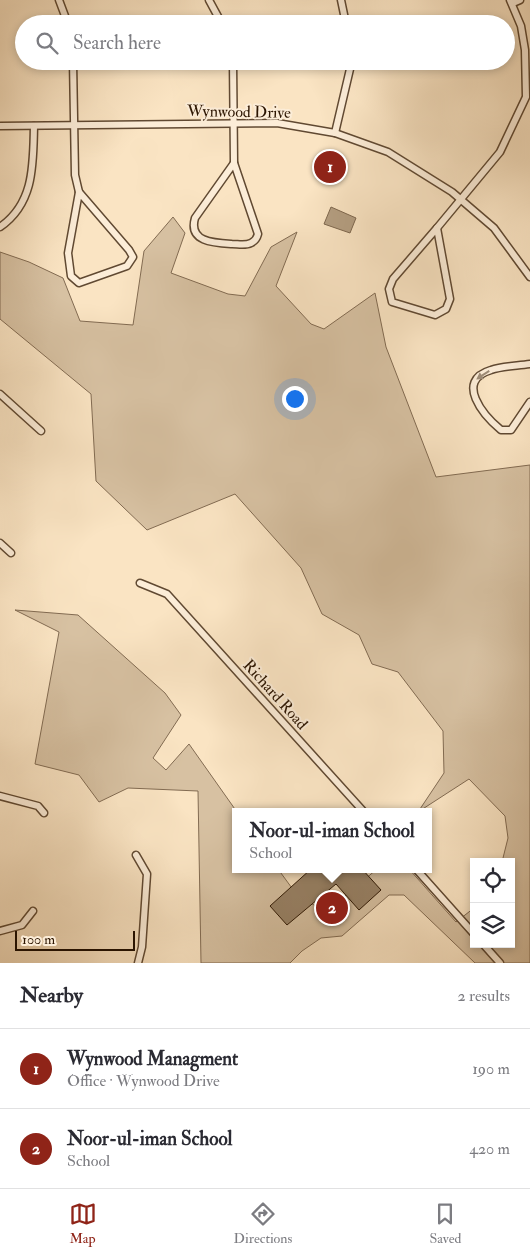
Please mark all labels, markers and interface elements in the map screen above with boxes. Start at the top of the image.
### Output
search box [15,15,515,70]
icon: search [33,29,61,57]
text: Search here [73,31,161,55]
street label: Wynwood Drive [186,101,291,123]
pin: 1 [314,148,346,186]
one-way arrow [476,370,490,379]
your location [282,386,308,412]
street label: Richard Road [239,655,312,734]
popup [232,808,432,873]
text: Noor-ul-iman School [249,819,415,843]
text: School [249,843,292,863]
map controls [470,858,515,948]
button: locate [470,858,515,903]
pin: 2 [316,889,348,927]
button: layers [470,903,515,948]
scale bar [15,928,135,951]
text: 100 m [22,931,55,948]
text: Nearby [20,982,83,1009]
text: 2 results [457,986,510,1006]
text: Wynwood Managment [67,1047,238,1071]
text: 1 [33,1059,39,1079]
text: 190 m [472,1059,510,1079]
text: Office · Wynwood Drive [67,1071,220,1091]
text: Noor-ul-iman School [67,1127,232,1151]
text: 2 [32,1139,40,1159]
text: 420 m [469,1139,510,1159]
text: School [67,1151,110,1171]
tab: Map [69,1200,97,1247]
tab: Directions [234,1200,292,1247]
tab: Saved [429,1200,461,1247]

